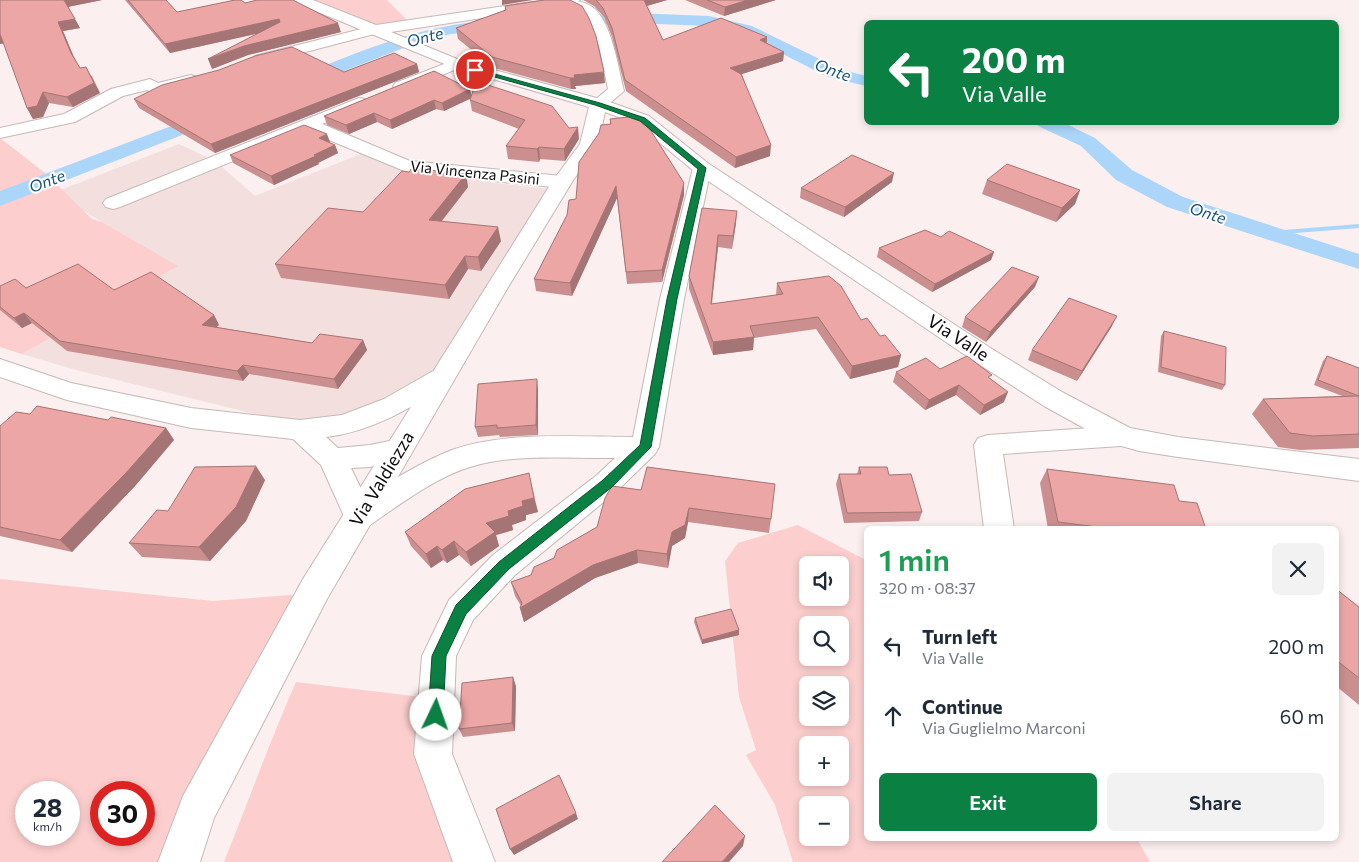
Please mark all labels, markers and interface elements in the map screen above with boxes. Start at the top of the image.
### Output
water label: Onte [404,22,446,50]
text: 200 m [962,37,1065,80]
icon: left [879,40,944,105]
pin [454,49,496,91]
water label: Onte [812,54,854,85]
icon: arrive [461,56,489,84]
text: Via Valle [962,80,1047,107]
street label: Via Vincenza Pasini [409,156,541,188]
water label: Onte [26,165,68,196]
water label: Onte [1188,198,1229,227]
street label: Via Valle [923,309,994,365]
street label: Via Valdiezza [344,427,418,530]
text: 1 min [879,540,950,577]
button: close [1272,543,1324,595]
map controls [799,556,849,846]
button: sound [799,556,849,606]
text: 320 m · 08:37 [879,578,976,597]
button: search [799,616,849,666]
text: Turn left [922,625,997,648]
icon: left [879,632,907,660]
text: 200 m [1269,635,1324,658]
text: Via Valle [922,648,984,667]
button: layers [799,676,849,726]
position arrow [409,688,461,740]
text: Continue [922,695,1002,718]
icon: ahead [879,702,907,730]
text: 60 m [1280,705,1324,728]
text: Via Guglielmo Marconi [922,718,1086,737]
button: + [799,736,849,786]
button: Exit [879,773,1097,831]
button: Share [1107,773,1324,831]
speed limit sign: 30 [90,781,155,846]
text: 28 [33,792,62,822]
button: − [799,796,849,846]
text: km/h [33,819,62,833]

